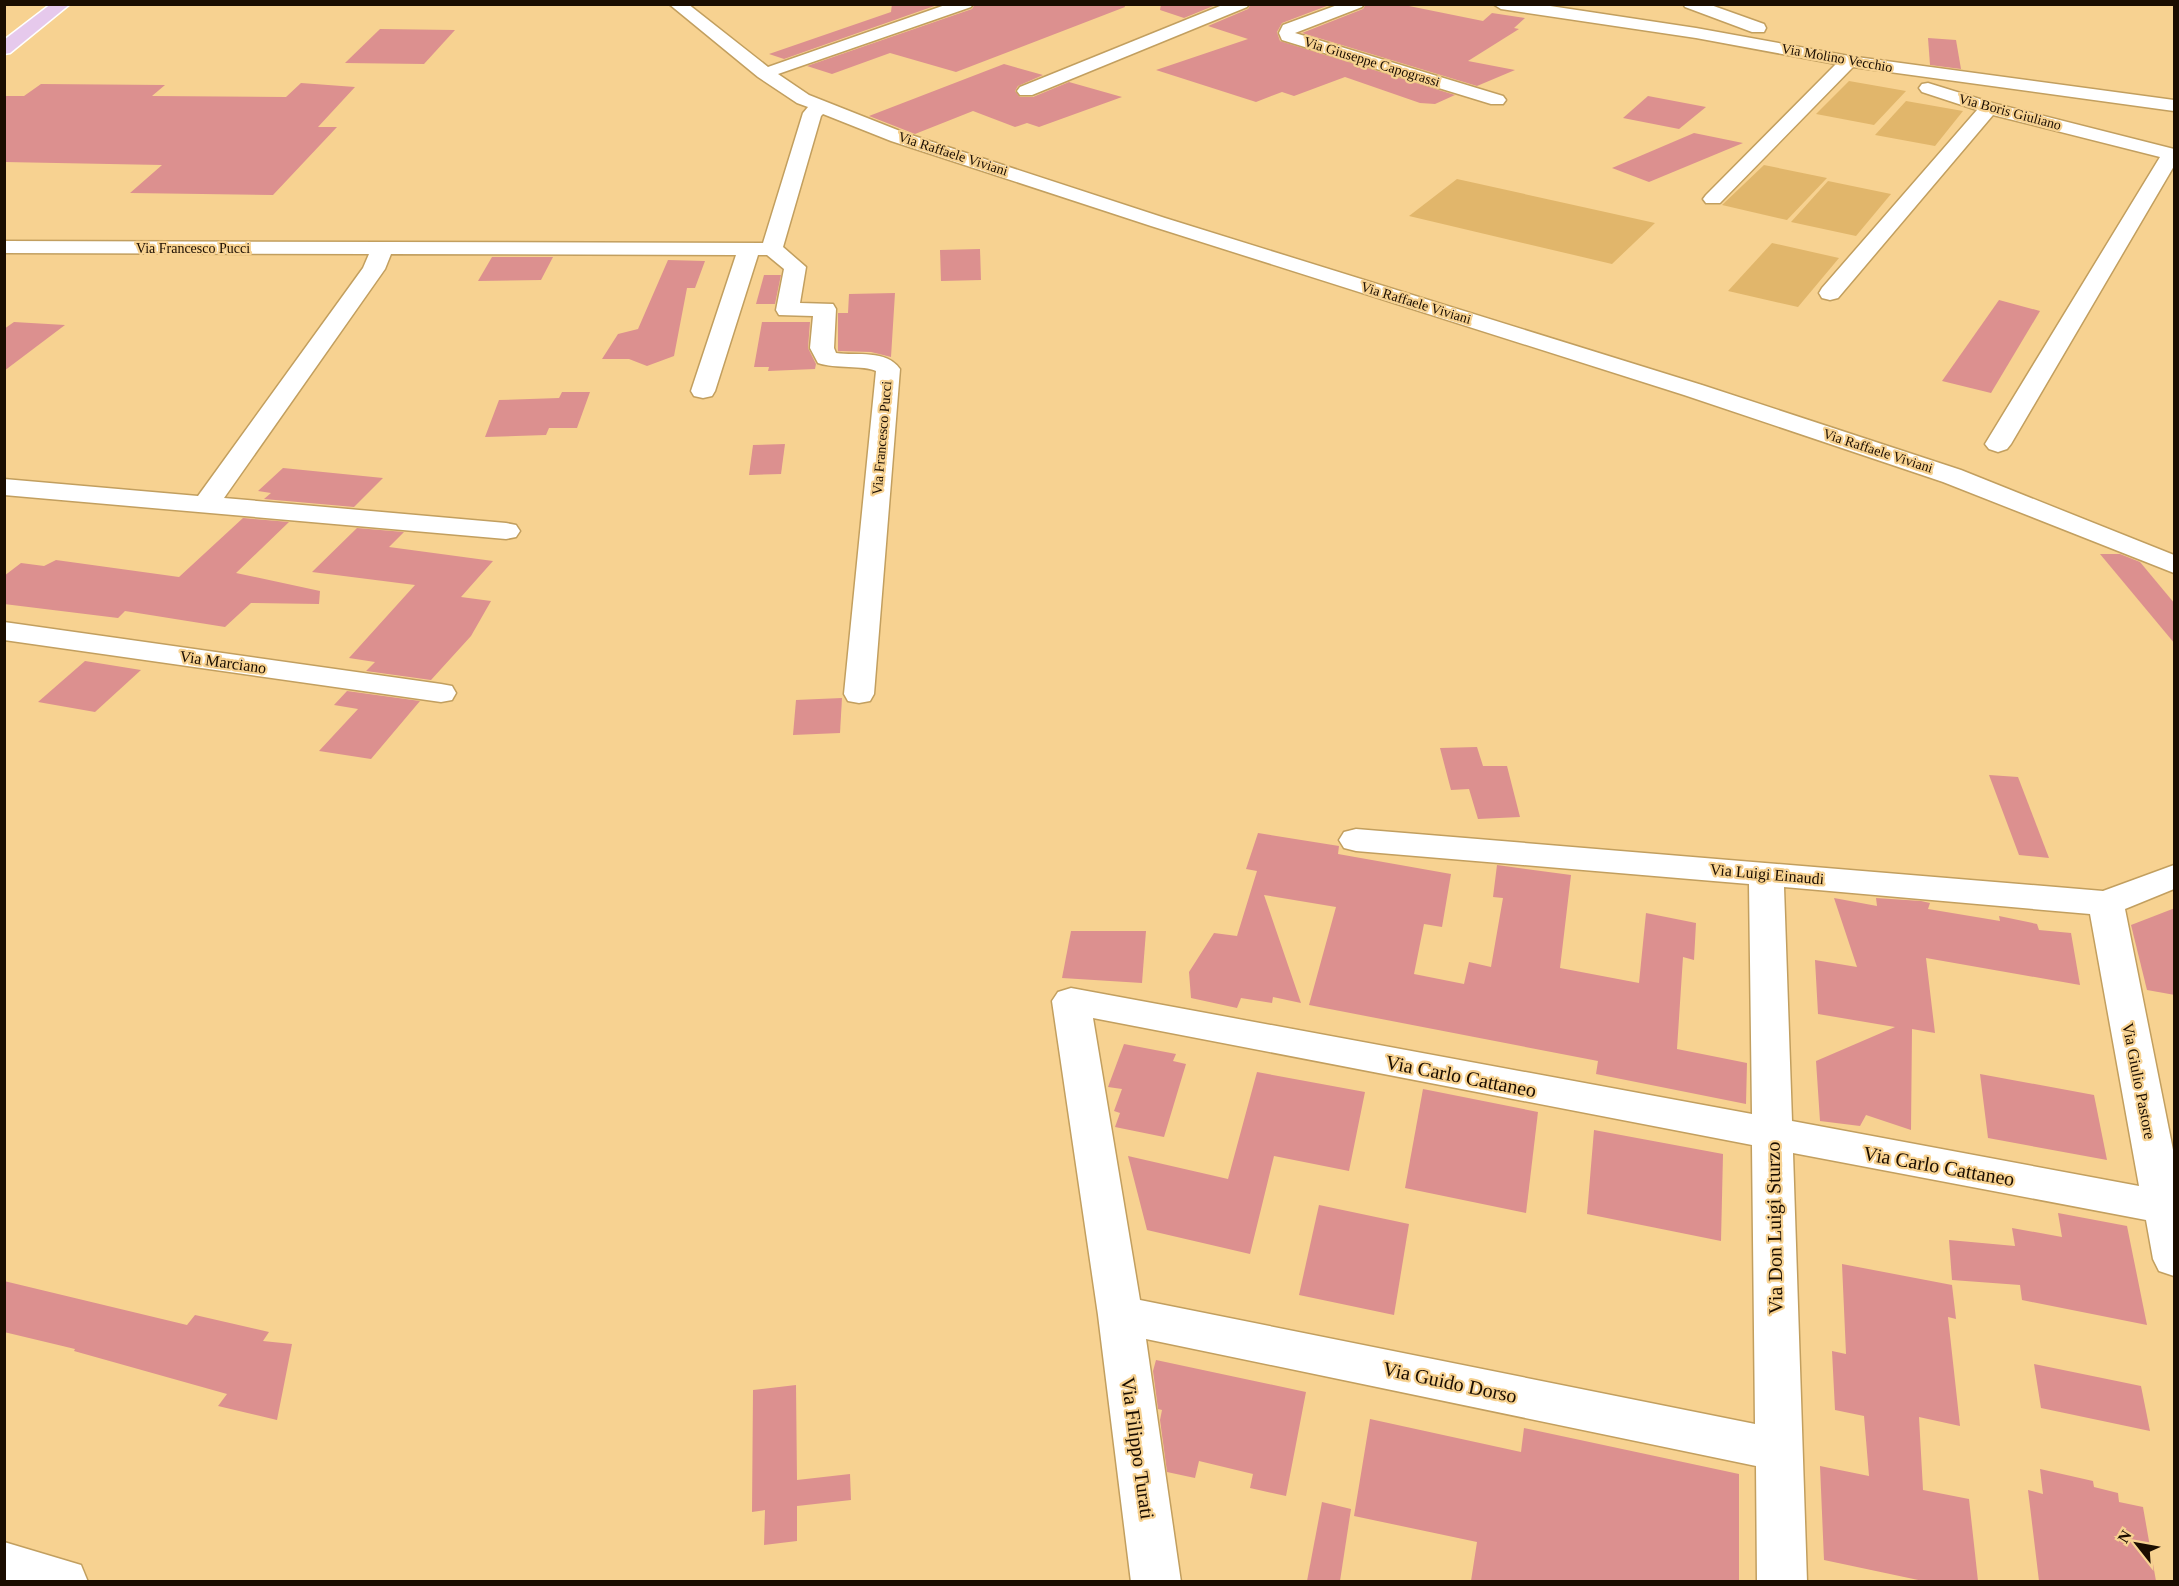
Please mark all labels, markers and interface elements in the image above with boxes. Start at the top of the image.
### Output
street label: Via Giuseppe Capograssi [1302,34,1442,90]
street label: Via Molino Vecchio [1780,41,1894,75]
street label: Via Boris Giuliano [1957,91,2063,133]
street label: Via Raffaele Viviani [896,129,1010,179]
street label: Via Francesco Pucci [136,241,250,256]
street label: Via Raffaele Viviani [1359,279,1473,327]
street label: Via Francesco Pucci [870,380,894,496]
street label: Via Raffaele Viviani [1821,426,1935,476]
street label: Via Marciano [179,647,267,677]
street label: Via Luigi Einaudi [1709,861,1825,889]
street label: Via Giulio Pastore [2119,1021,2159,1141]
street label: Via Carlo Cattaneo [1384,1051,1538,1101]
street label: Via Don Luigi Sturzo [1761,1141,1788,1315]
street label: Via Carlo Cattaneo [1862,1142,2016,1190]
street label: Via Guido Dorso [1381,1357,1519,1407]
street label: Via Filippo Turati [1116,1376,1159,1521]
north arrow [2107,1514,2167,1574]
text: N [2114,1527,2135,1546]

